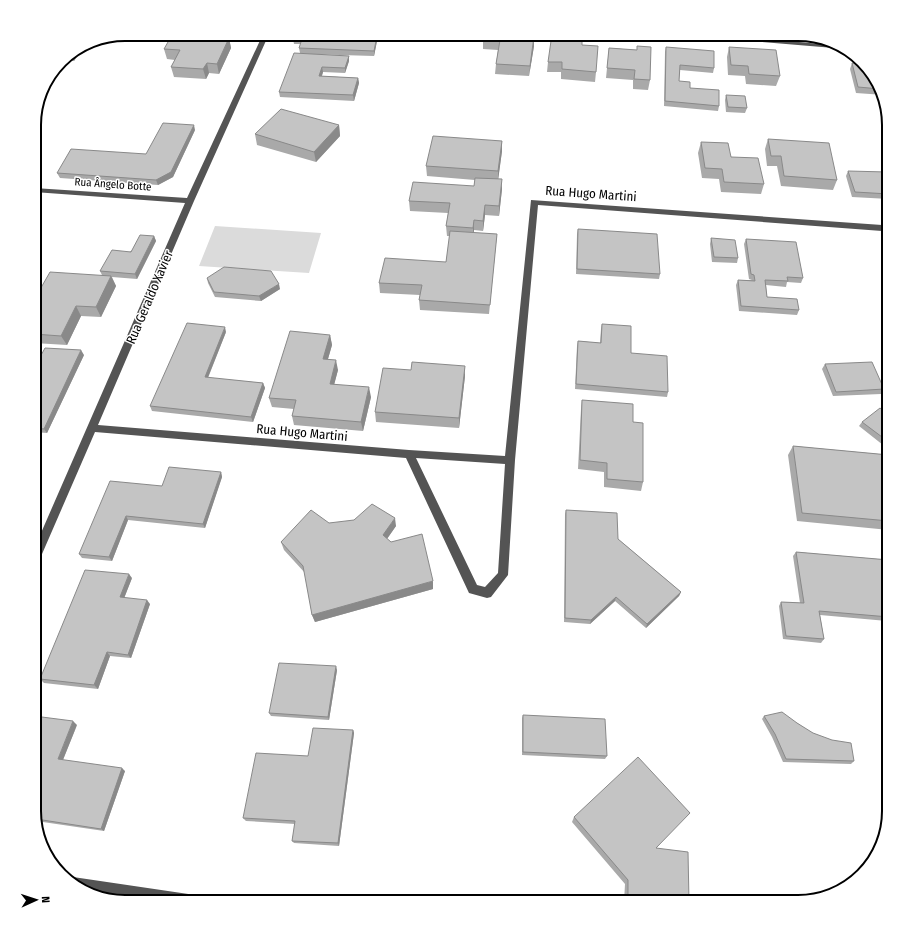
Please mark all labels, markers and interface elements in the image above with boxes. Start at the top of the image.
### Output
street label: Rua Ângelo Botte [74,175,152,194]
street label: Rua Hugo Martini [545,183,637,204]
street label: Rua Geraldo Xavier [123,248,176,346]
street label: Rua Hugo Martini [256,421,348,444]
north arrow [16,880,56,920]
text: N [39,896,52,903]

